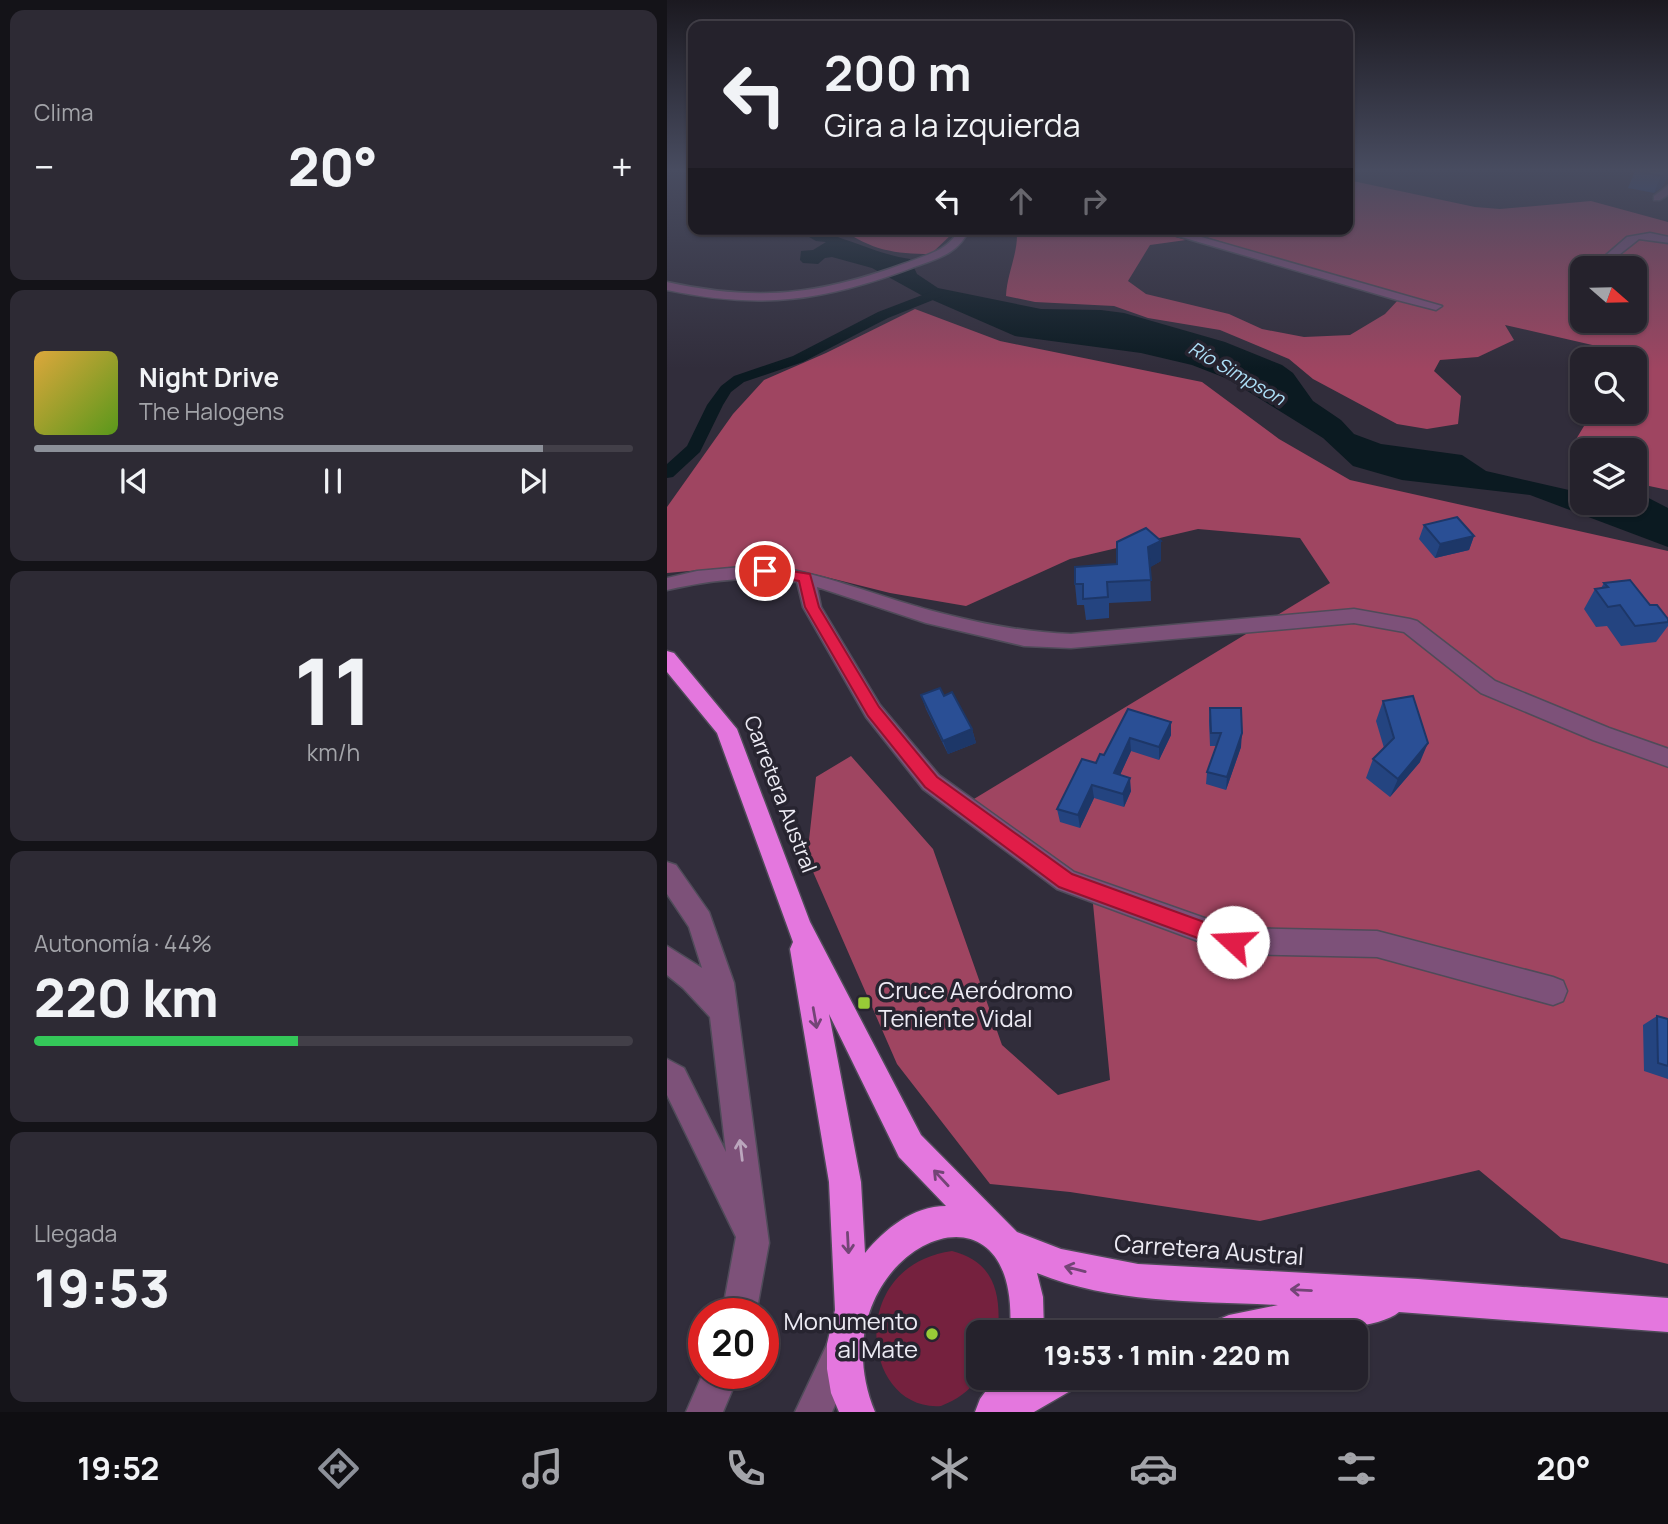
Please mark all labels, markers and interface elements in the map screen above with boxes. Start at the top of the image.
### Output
text: 200 m [824,39,972,106]
icon: left [709,49,800,140]
text: Clima [34,96,93,128]
text: Gira a la izquierda [824,103,1080,147]
text: 20° [288,131,378,202]
text: − [34,140,55,192]
text: + [611,140,633,192]
icon: left [929,182,967,220]
icon: ahead [1002,182,1040,220]
icon: right [1075,182,1113,220]
north arrow [1570,256,1647,332]
map controls [1570,256,1647,515]
water label: Río Simpson [1184,335,1291,411]
button: search [1570,347,1647,424]
text: Night Drive [139,359,279,395]
text: The Halogens [139,395,284,427]
button: layers [1570,438,1647,515]
icon: previous [115,462,153,500]
icon: pause [314,462,352,500]
icon: next [514,462,552,500]
pin [735,541,795,601]
icon: arrive [746,552,784,590]
text: 11 [294,628,373,752]
street label: Carretera Austral [738,711,824,877]
text: km/h [307,736,360,768]
position arrow [1196,905,1270,979]
text: Autonomía · 44% [34,927,212,959]
text: 220 km [34,962,219,1033]
place label: Cruce Aeródromo Teniente Vidal [878,973,1073,1034]
marker: Cruce Aeródromo Teniente Vidal [856,995,872,1011]
one-way arrow [809,1006,823,1029]
one-way arrow [734,1139,747,1162]
one-way arrow [932,1170,949,1187]
text: Llegada [34,1217,117,1249]
street label: Carretera Austral [1113,1226,1305,1272]
one-way arrow [842,1231,855,1254]
text: 19:53 [34,1252,170,1323]
one-way arrow [1064,1262,1086,1275]
one-way arrow [1289,1283,1312,1296]
speed limit sign: 20 [688,1298,779,1389]
place label: Monumento al Mate [784,1304,918,1365]
marker: Monumento al Mate [924,1326,940,1342]
text: 19:53 · 1 min · 220 m [1044,1337,1290,1373]
icon: directions [314,1444,363,1493]
icon: music [518,1444,567,1493]
icon: phone [721,1444,770,1493]
icon: climate [925,1444,974,1493]
icon: car [1129,1444,1178,1493]
icon: filters [1332,1444,1381,1493]
text: 19:52 [77,1446,159,1490]
text: 20° [1536,1446,1591,1490]

